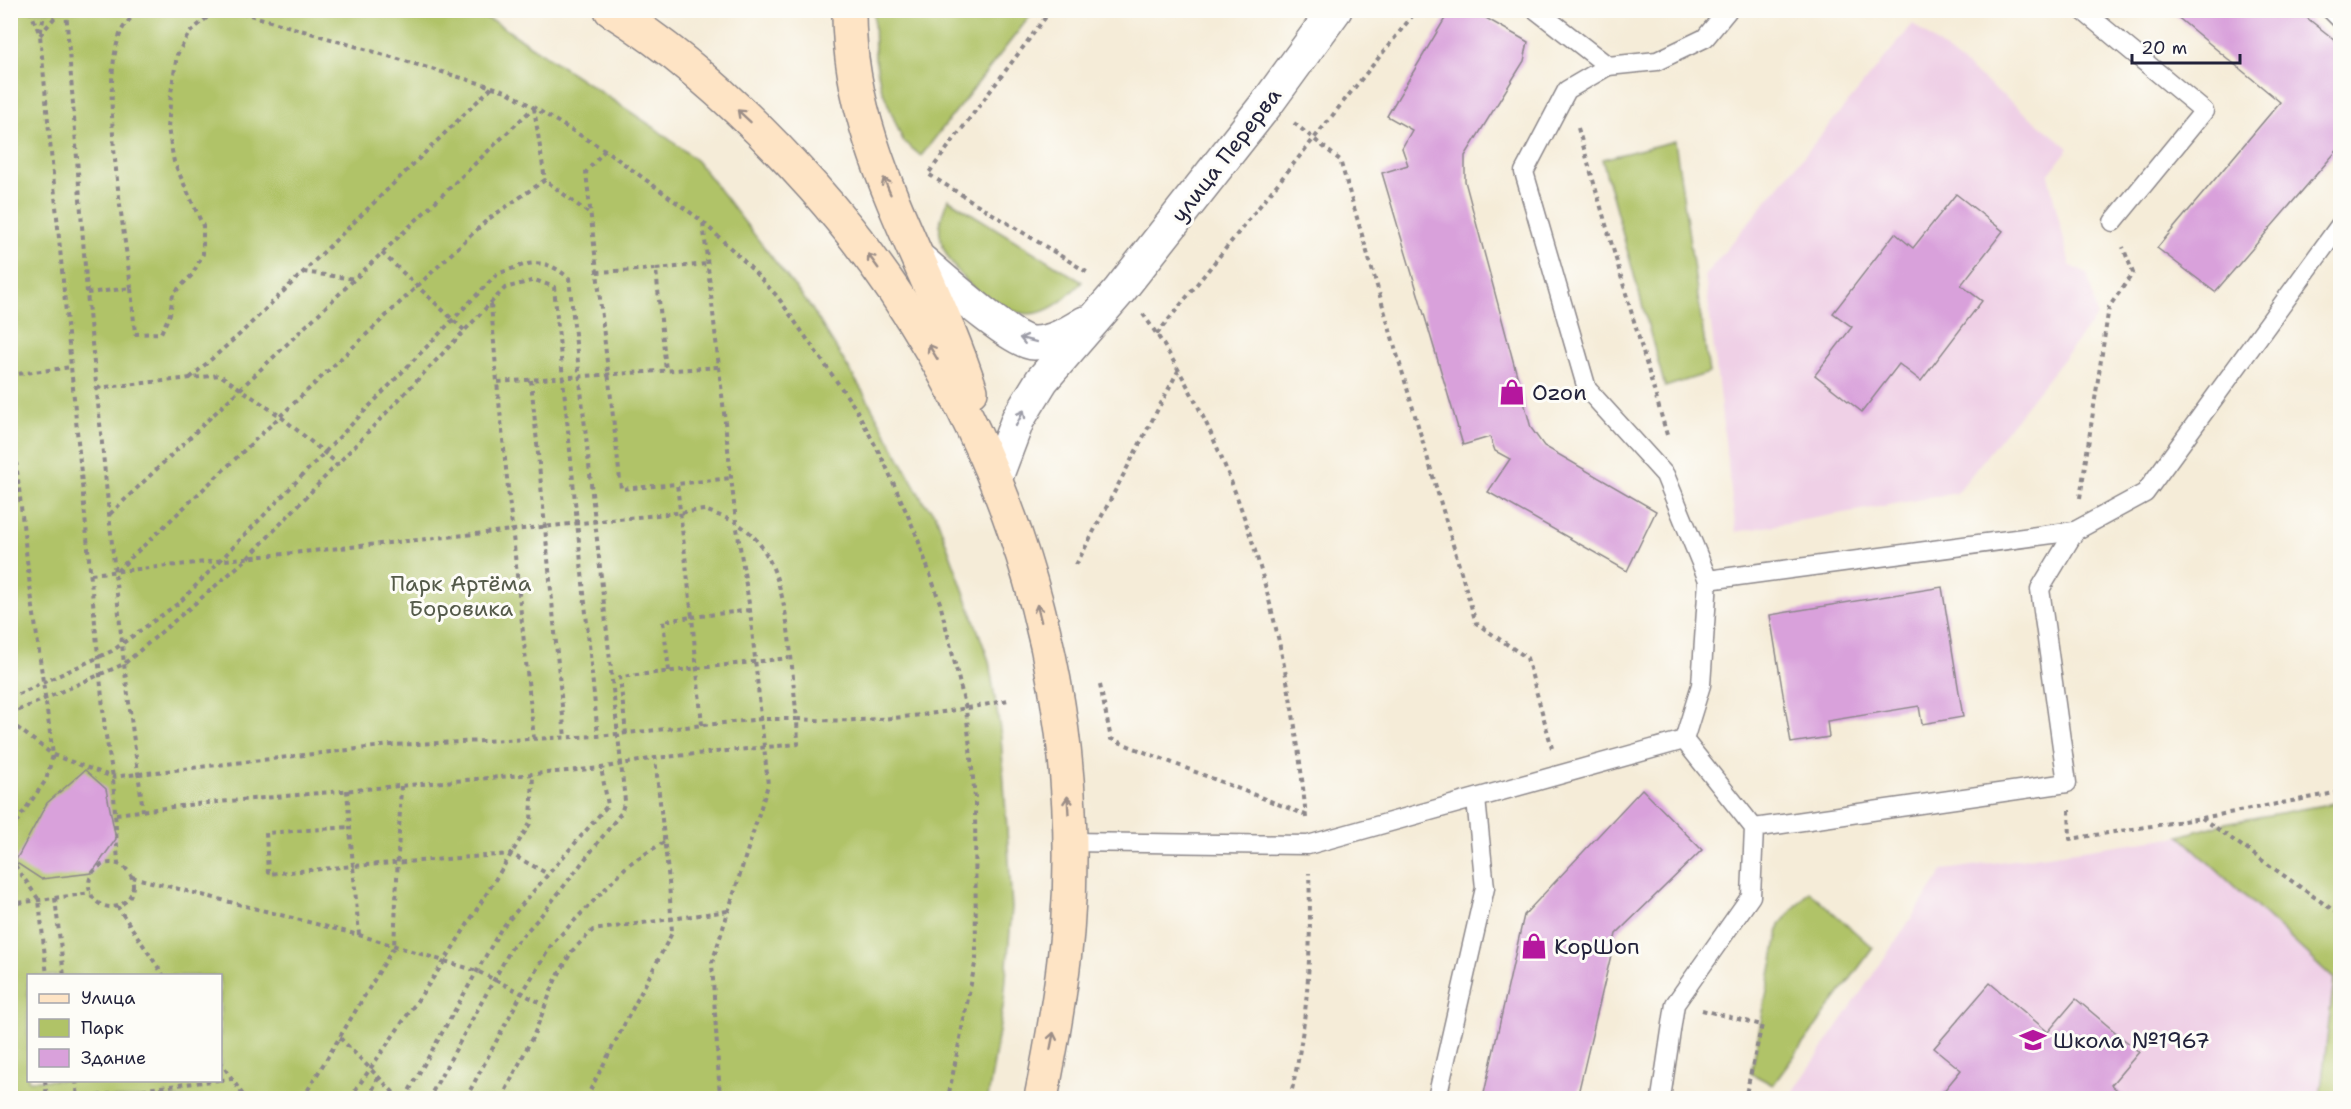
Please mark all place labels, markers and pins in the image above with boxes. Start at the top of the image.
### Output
shop icon: Ozon [1497,377,1527,407]
place label: Ozon [1532,378,1587,407]
shop icon: КорШоп [1519,931,1549,961]
place label: КорШоп [1554,932,1640,961]
school or university icon: Школа №1967 [2018,1025,2048,1055]
place label: Школа №1967 [2053,1026,2210,1055]

